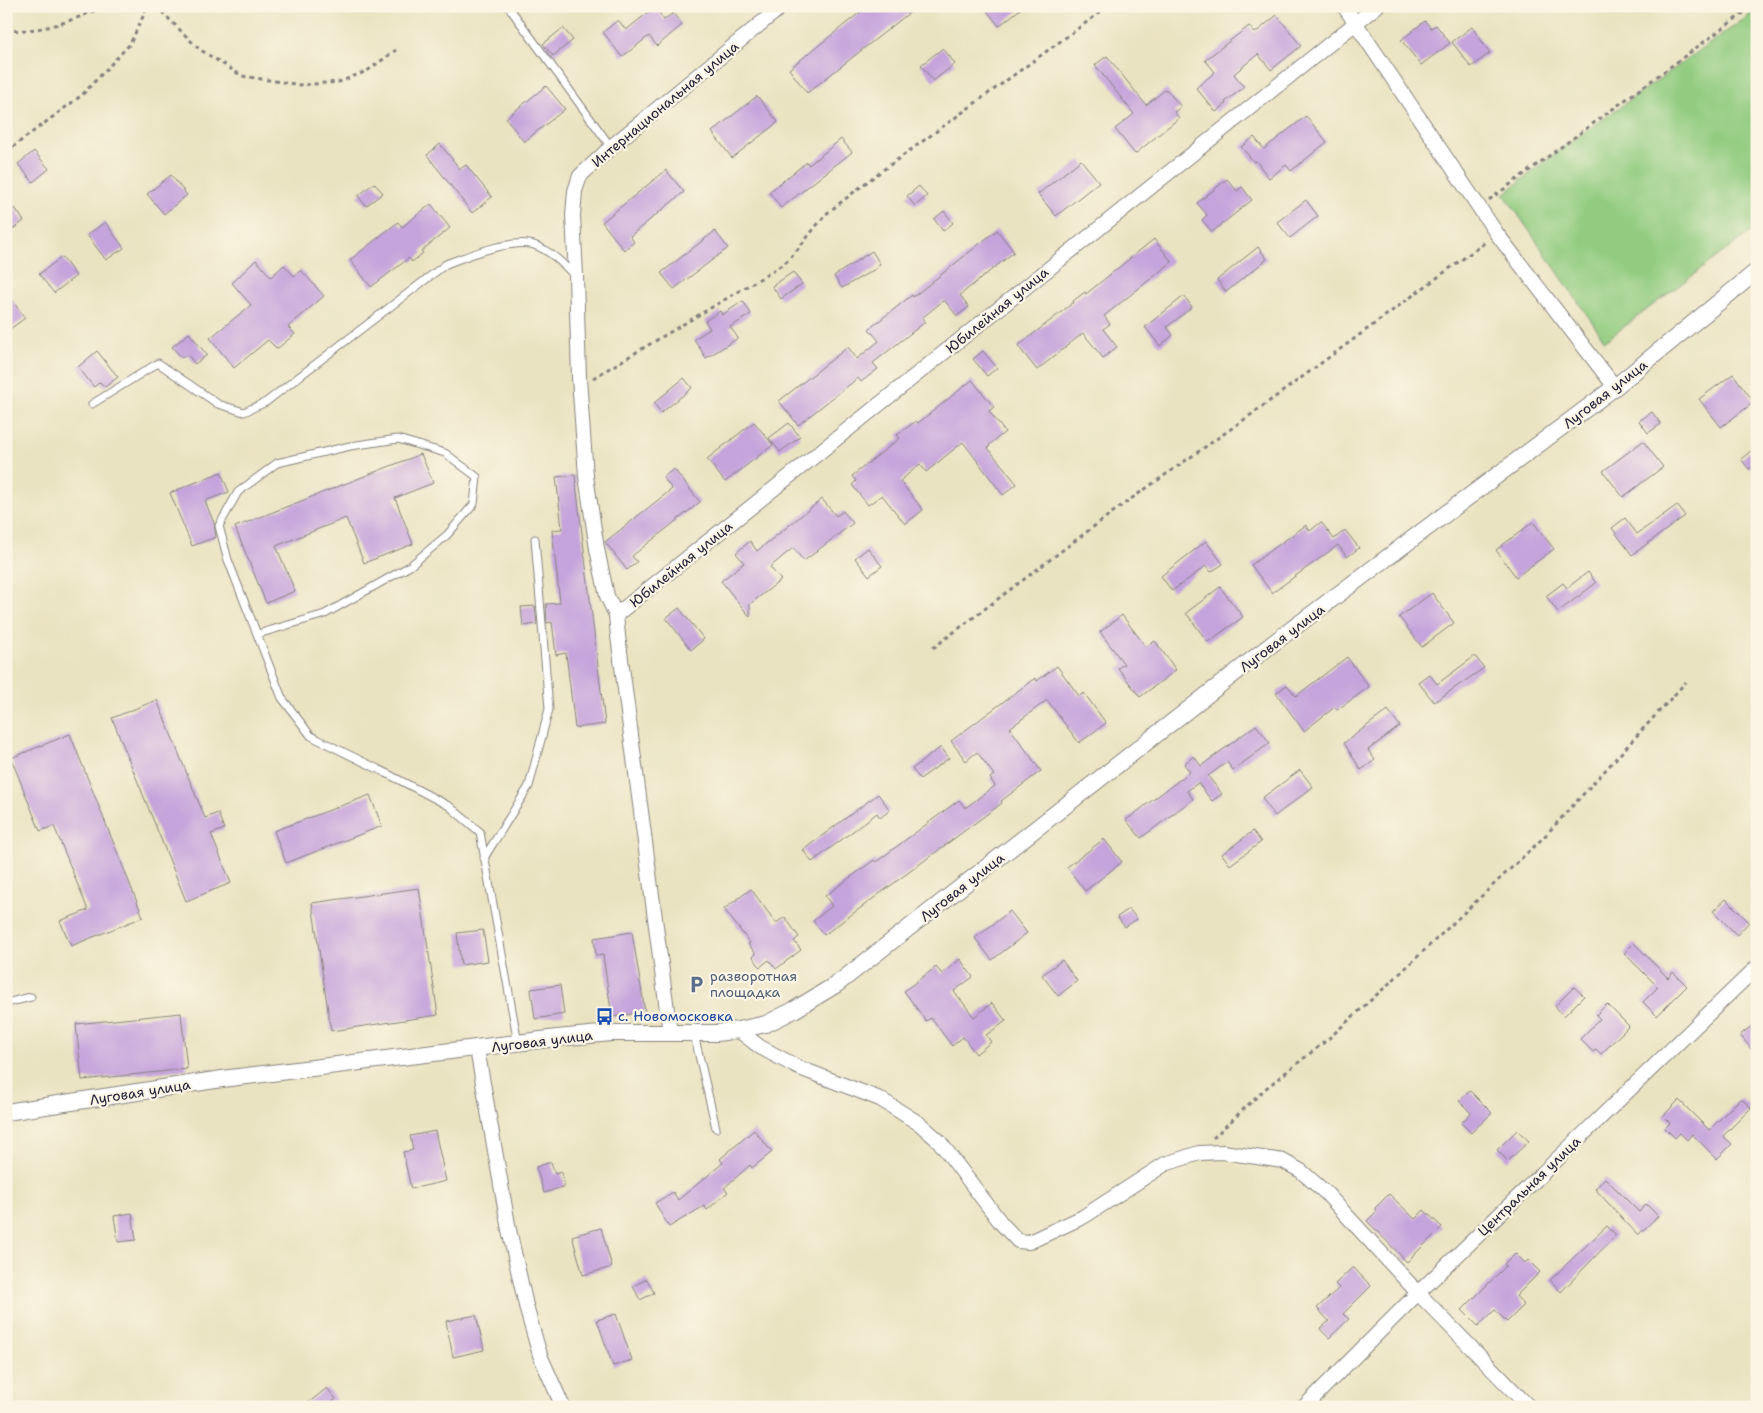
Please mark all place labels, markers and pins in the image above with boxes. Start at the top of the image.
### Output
place label: разворотная площадка [710,967,797,1001]
parking icon: разворотная площадка [686,974,706,994]
bus stop icon: с. Новомосковка [594,1006,614,1026]
place label: с. Новомосковка [618,1007,733,1025]

